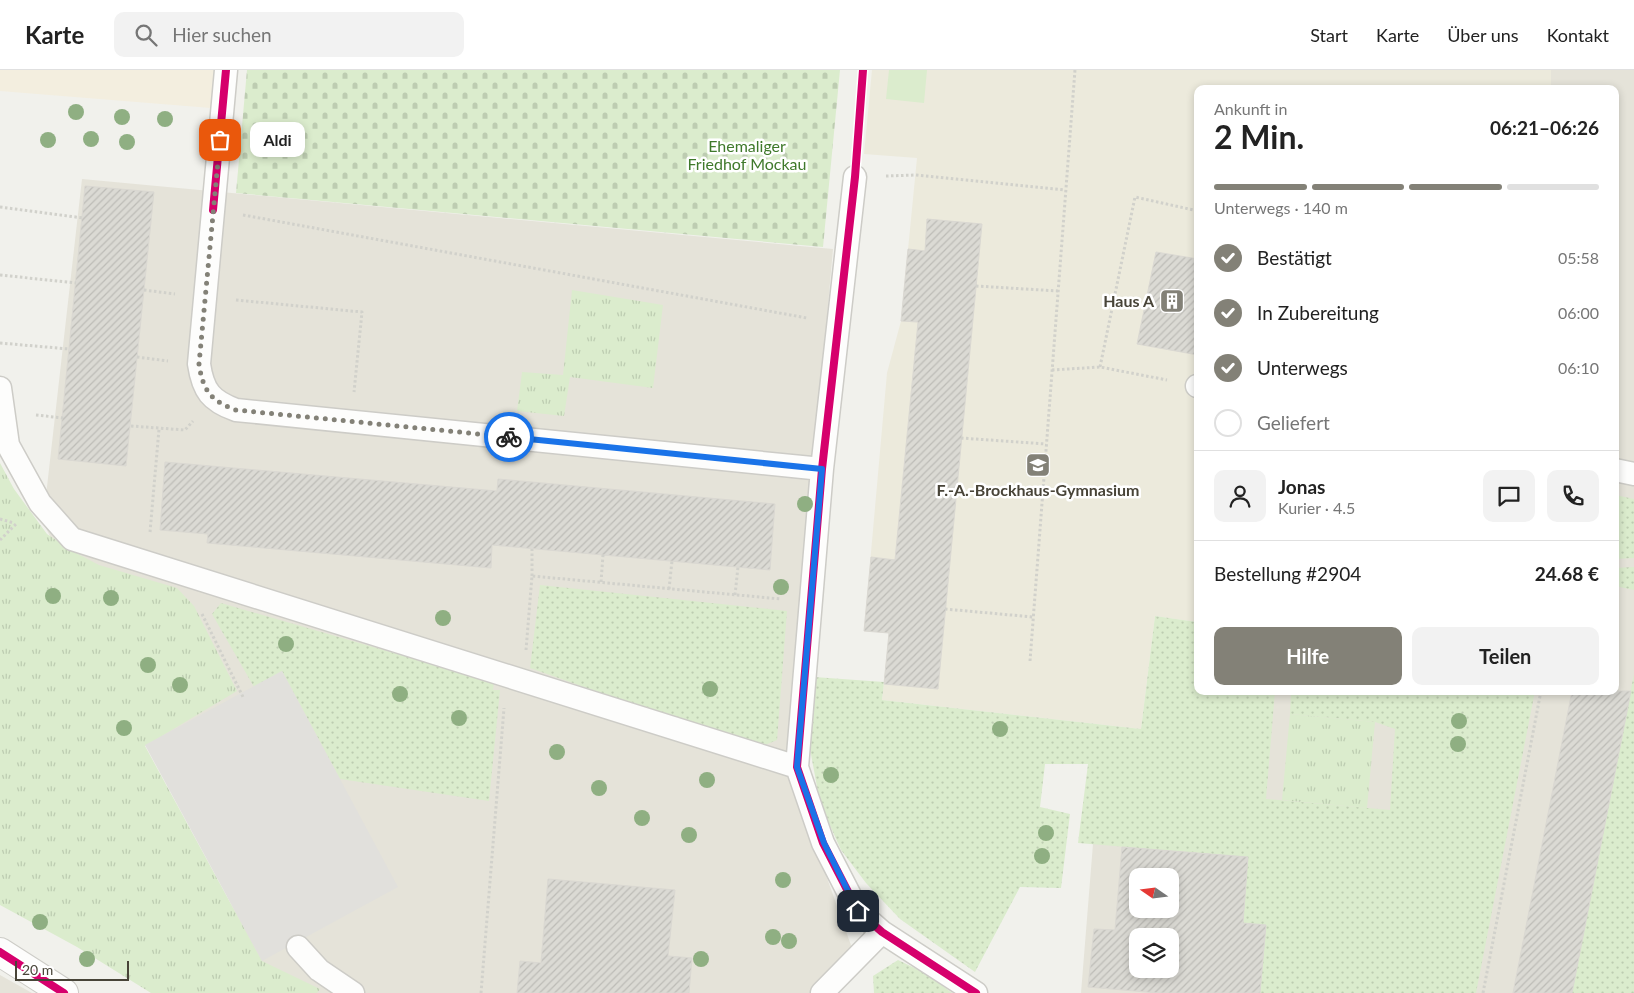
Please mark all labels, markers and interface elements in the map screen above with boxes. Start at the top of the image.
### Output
search box [114,12,464,57]
text: Karte [25,20,84,49]
icon: search [132,21,160,49]
text: Hier suchen [172,23,272,46]
text: Start [1310,24,1348,46]
text: Karte [1376,24,1419,46]
text: Über uns [1447,24,1519,46]
text: Kontakt [1547,24,1609,46]
text: Ankunft in [1214,99,1287,118]
text: 06:21–06:26 [1490,116,1599,139]
text: 2 Min. [1214,117,1304,156]
pin [199,119,241,161]
callout: Aldi [250,122,305,158]
icon: bag [206,126,234,154]
text: Aldi [263,130,292,149]
park label: Ehemaliger Friedhof Mockau [688,136,806,173]
text: Unterwegs · 140 m [1214,198,1348,217]
icon: check [1214,244,1242,272]
text: Bestätigt [1257,246,1332,269]
text: 05:58 [1558,248,1599,267]
building icon: Haus A [1159,288,1185,314]
place label: Haus A [1103,291,1155,310]
icon: check [1214,299,1242,327]
text: In Zubereitung [1257,301,1379,324]
text: 06:00 [1558,303,1599,322]
icon: check [1214,354,1242,382]
text: Unterwegs [1257,356,1348,379]
text: 06:10 [1558,358,1599,377]
text: Geliefert [1257,411,1330,434]
courier [484,412,534,462]
icon: bike [495,423,523,451]
school or university icon: F.-A.-Brockhaus-Gymnasium [1025,452,1051,478]
button: person [1214,470,1266,522]
button: chat [1483,470,1535,522]
button: phone [1547,470,1599,522]
text: Jonas [1278,475,1325,498]
place label: F.-A.-Brockhaus-Gymnasium [937,480,1139,499]
text: Kurier · 4.5 [1278,498,1355,517]
text: Bestellung #2904 [1214,562,1361,585]
text: 24.68 € [1535,562,1599,585]
button: Hilfe [1214,627,1402,685]
button: Teilen [1412,627,1599,685]
north arrow [1129,868,1179,918]
map controls [1129,868,1179,978]
pin [837,890,879,932]
icon: home [844,897,872,925]
button: layers [1129,928,1179,978]
scale bar [15,958,129,981]
text: 20 m [22,961,53,978]

